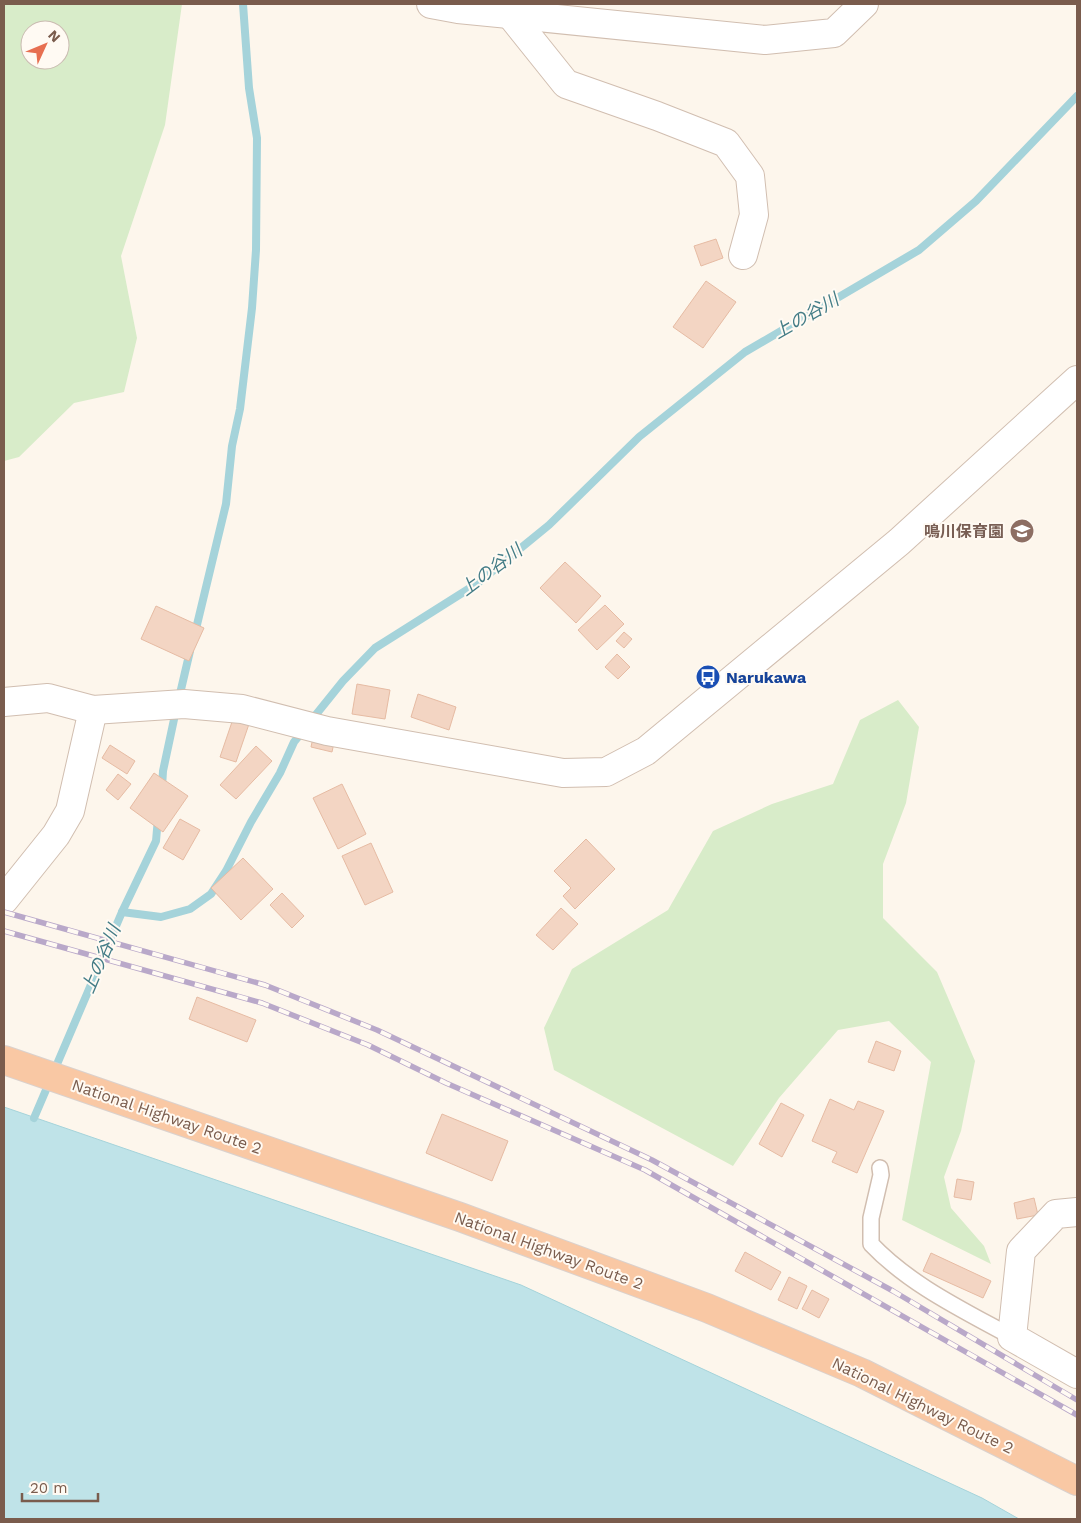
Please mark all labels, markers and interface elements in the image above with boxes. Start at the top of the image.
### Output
north arrow [20,20,70,70]
text: N [45,27,64,45]
water label: 上の谷川 [769,287,844,343]
school or university icon: 鳴川保育園 [1009,518,1035,544]
place label: 鳴川保育園 [924,522,1004,541]
water label: 上の谷川 [456,538,527,600]
bus stop icon: Narukawa [695,664,721,690]
place label: Narukawa [726,668,807,687]
water label: 上の谷川 [77,920,125,996]
street label: National Highway Route 2 [69,1075,264,1158]
street label: National Highway Route 2 [452,1207,646,1294]
street label: National Highway Route 2 [829,1353,1017,1458]
scale bar [22,1470,99,1502]
text: 20 m [30,1479,68,1497]

